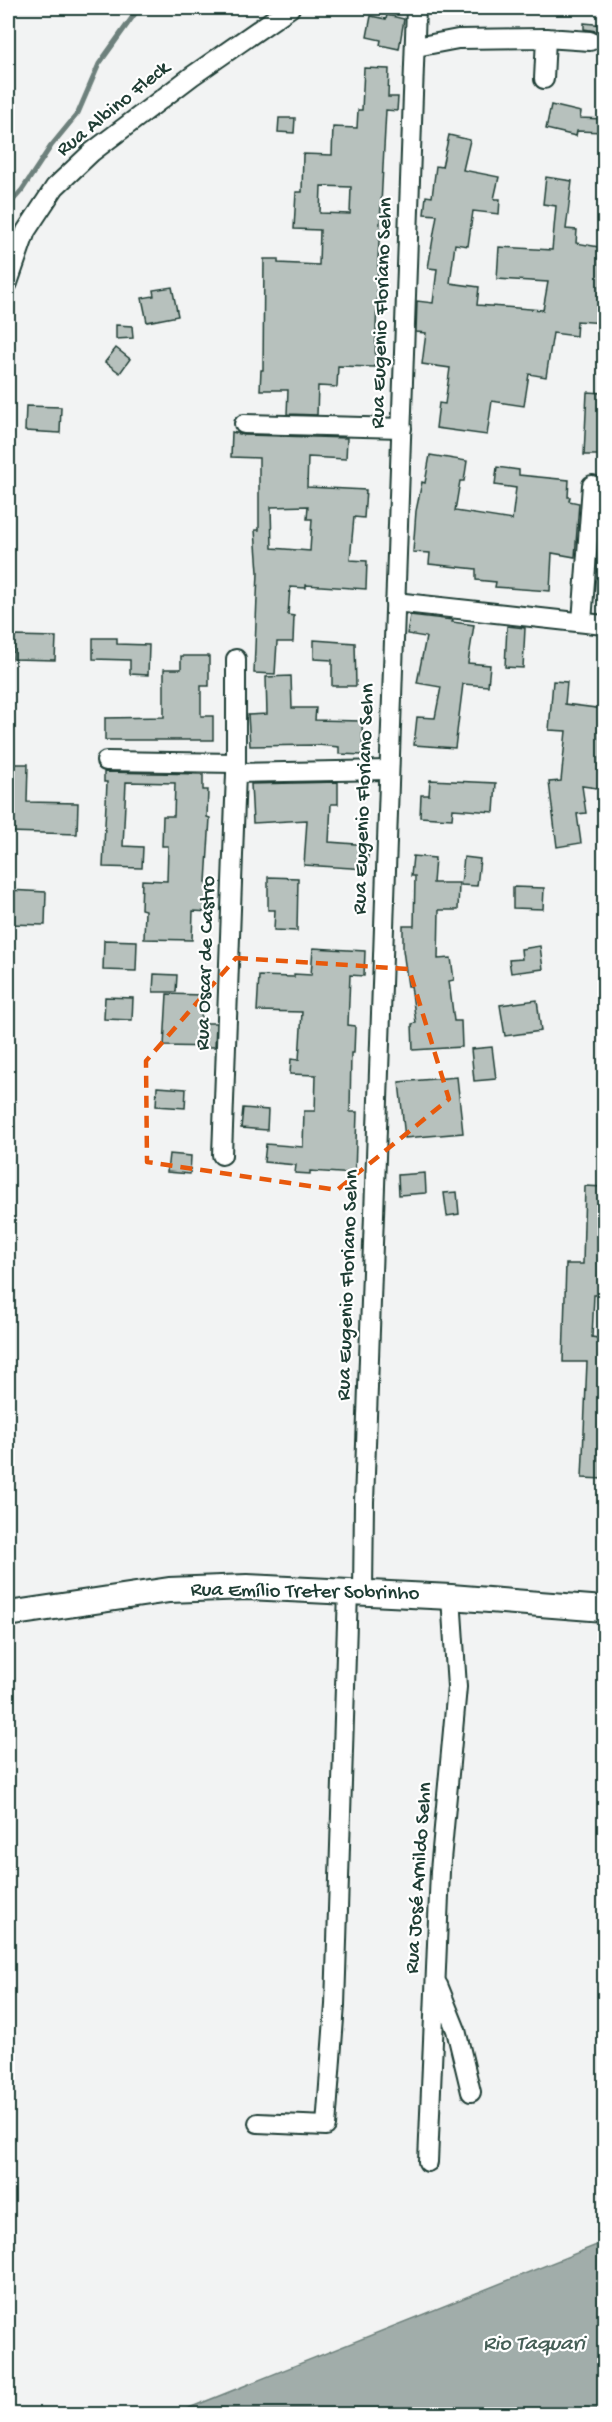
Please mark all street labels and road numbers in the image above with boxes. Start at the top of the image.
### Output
street label: Rua Albino Fleck [52,55,178,163]
street label: Rua Eugenio Floriano Sehn [366,197,400,429]
street label: Rua Eugenio Floriano Sehn [348,683,382,915]
street label: Rua Oscar de Castro [191,875,223,1051]
street label: Rua Eugenio Floriano Sehn [332,1169,366,1401]
street label: Rua Emílio Treter Sobrinho [190,1579,420,1607]
street label: Rua José Arnildo Sehn [401,1781,439,1975]

